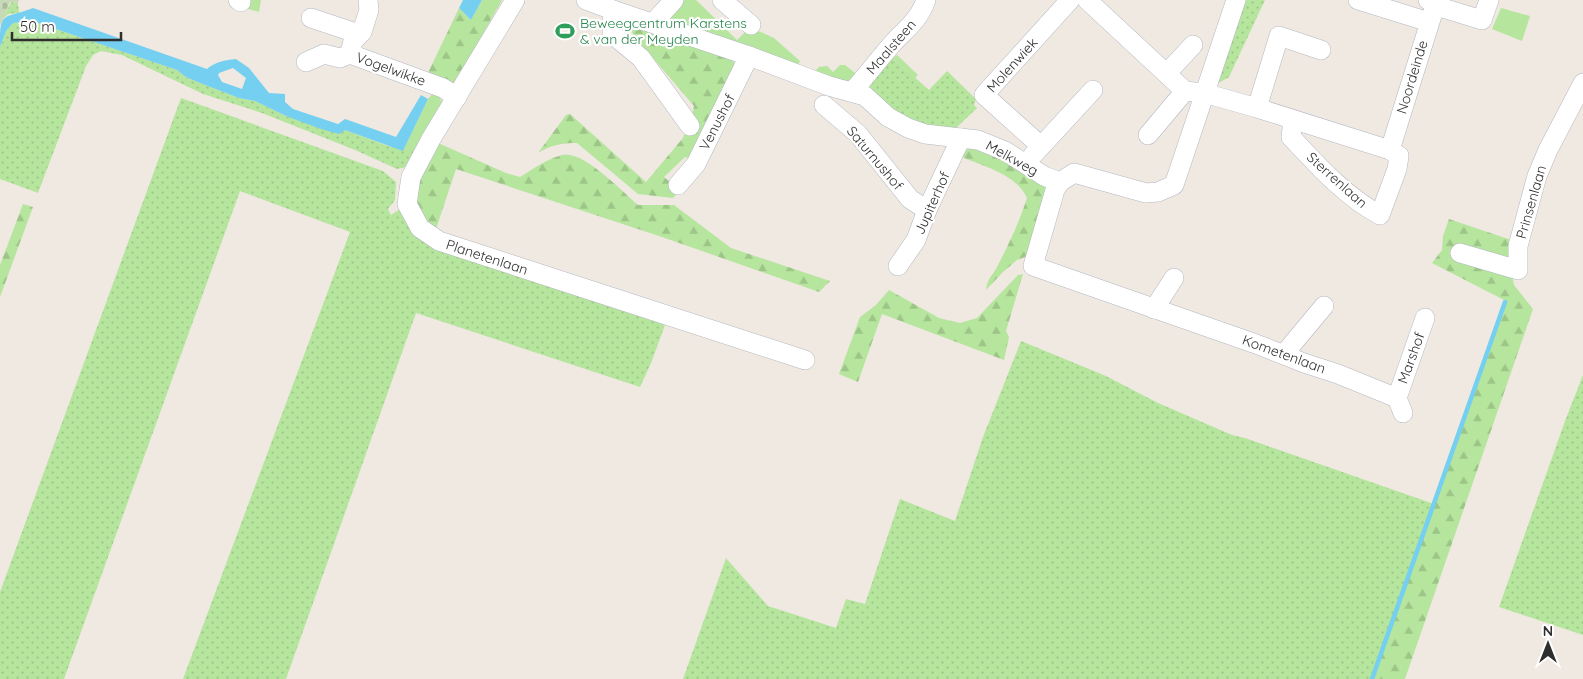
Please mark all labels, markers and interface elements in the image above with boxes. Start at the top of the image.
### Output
scale bar [12,10,121,42]
place label: Beweegcentrum Karstens & van der Meyden [580,14,747,48]
street label: Maalsteen [862,16,920,78]
text: 50 m [20,17,55,36]
sports icon: Beweegcentrum Karstens & van der Meyden [554,20,576,42]
street label: Molenwiek [983,34,1041,96]
street label: Noordeinde [1392,38,1432,116]
street label: Vogelwikke [354,48,428,90]
street label: Venushof [695,91,739,153]
street label: Saturnushof [843,122,907,194]
street label: Melkweg [983,136,1041,180]
street label: Sterrenlaan [1303,148,1371,212]
street label: Prinsenlaan [1512,163,1550,241]
street label: Jupiterhof [910,169,954,237]
street label: Planetenlaan [444,235,530,279]
street label: Marshof [1393,330,1429,386]
street label: Kometenlaan [1240,331,1328,377]
north arrow [1523,619,1573,669]
text: N [1543,622,1553,640]

